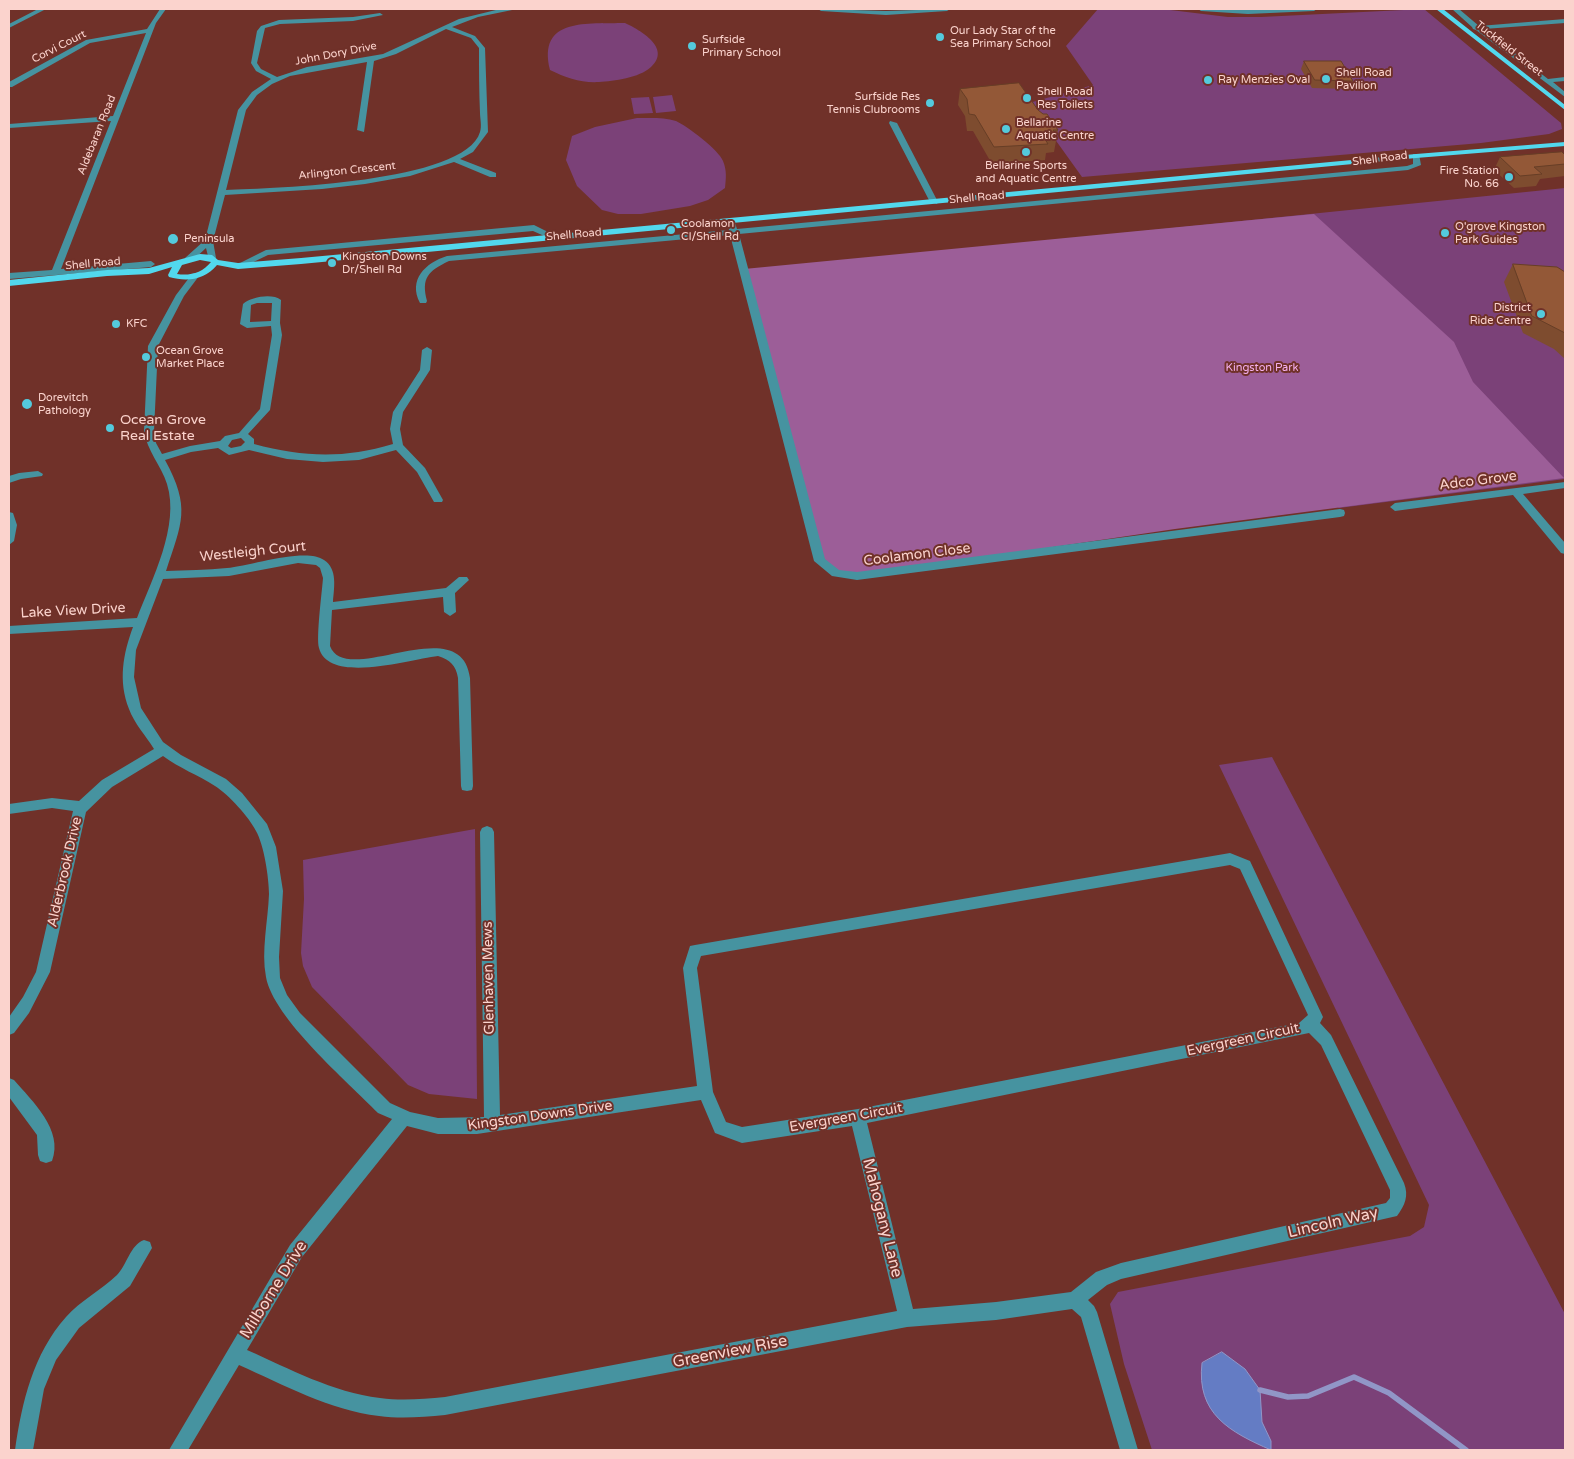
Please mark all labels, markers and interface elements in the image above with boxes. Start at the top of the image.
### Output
street label: Tuckfield Street [1473,19,1545,79]
place label: Our Lady Star of the Sea Primary School [950,24,1056,50]
street label: Corvi Court [30,28,88,66]
marker: Our Lady Star of the Sea Primary School [934,31,946,43]
place label: Surfside Primary School [702,33,781,59]
street label: John Dory Drive [294,40,378,68]
marker: Surfside Primary School [686,40,698,52]
place label: Shell Road Pavilion [1336,66,1392,92]
place label: Ray Menzies Oval [1218,73,1310,87]
marker: Shell Road Pavilion [1320,73,1332,85]
marker: Ray Menzies Oval [1202,74,1214,86]
place label: Shell Road Res Toilets [1037,85,1093,111]
place label: Surfside Res Tennis Clubrooms [827,90,920,116]
marker: Shell Road Res Toilets [1021,92,1033,104]
street label: Aldebaran Road [75,93,119,177]
marker: Surfside Res Tennis Clubrooms [924,97,936,109]
place label: Bellarine Aquatic Centre [1016,116,1094,142]
marker: Bellarine Aquatic Centre [1000,123,1012,135]
marker: Bellarine Sports and Aquatic Centre [1020,146,1032,158]
street label: Shell Road [1352,149,1408,169]
street label: Arlington Crescent [298,159,396,183]
place label: Bellarine Sports and Aquatic Centre [976,159,1076,185]
place label: Fire Station No. 66 [1439,164,1499,190]
marker: Fire Station No. 66 [1503,171,1515,183]
street label: Shell Road [949,189,1005,207]
place label: Coolamon Cl/Shell Rd [681,217,739,243]
place label: O'grove Kingston Park Guides [1455,220,1545,246]
marker: Coolamon Cl/Shell Rd [665,224,677,236]
street label: Shell Road [546,226,602,244]
marker: O'grove Kingston Park Guides [1439,227,1451,239]
marker: Peninsula [166,232,180,246]
place label: Peninsula [184,232,235,246]
place label: Kingston Downs Dr/Shell Rd [342,250,427,276]
street label: Shell Road [65,255,121,273]
marker: Kingston Downs Dr/Shell Rd [326,257,338,269]
place label: District Ride Centre [1470,301,1531,327]
marker: District Ride Centre [1535,308,1547,320]
place label: KFC [126,317,147,331]
marker: KFC [110,318,122,330]
place label: Ocean Grove Market Place [156,344,224,370]
marker: Ocean Grove Market Place [140,351,152,363]
park label: Kingston Park [1226,361,1298,375]
place label: Dorevitch Pathology [38,391,91,417]
marker: Dorevitch Pathology [20,397,34,411]
place label: Ocean Grove Real Estate [120,412,206,444]
marker: Ocean Grove Real Estate [104,422,116,434]
street label: Adco Grove [1438,468,1518,494]
street label: Westleigh Court [199,538,307,566]
street label: Coolamon Close [862,540,972,570]
street label: Lake View Drive [20,600,126,622]
street label: Alderbrook Drive [44,815,86,929]
street label: Glenhaven Mews [480,921,498,1035]
street label: Evergreen Circuit [1185,1020,1301,1060]
street label: Kingston Downs Drive [467,1098,613,1134]
street label: Evergreen Circuit [788,1100,904,1136]
street label: Mahogany Lane [858,1156,906,1280]
street label: Lincoln Way [1286,1203,1380,1243]
street label: Milborne Drive [236,1238,312,1342]
street label: Greenview Rise [671,1332,789,1372]

